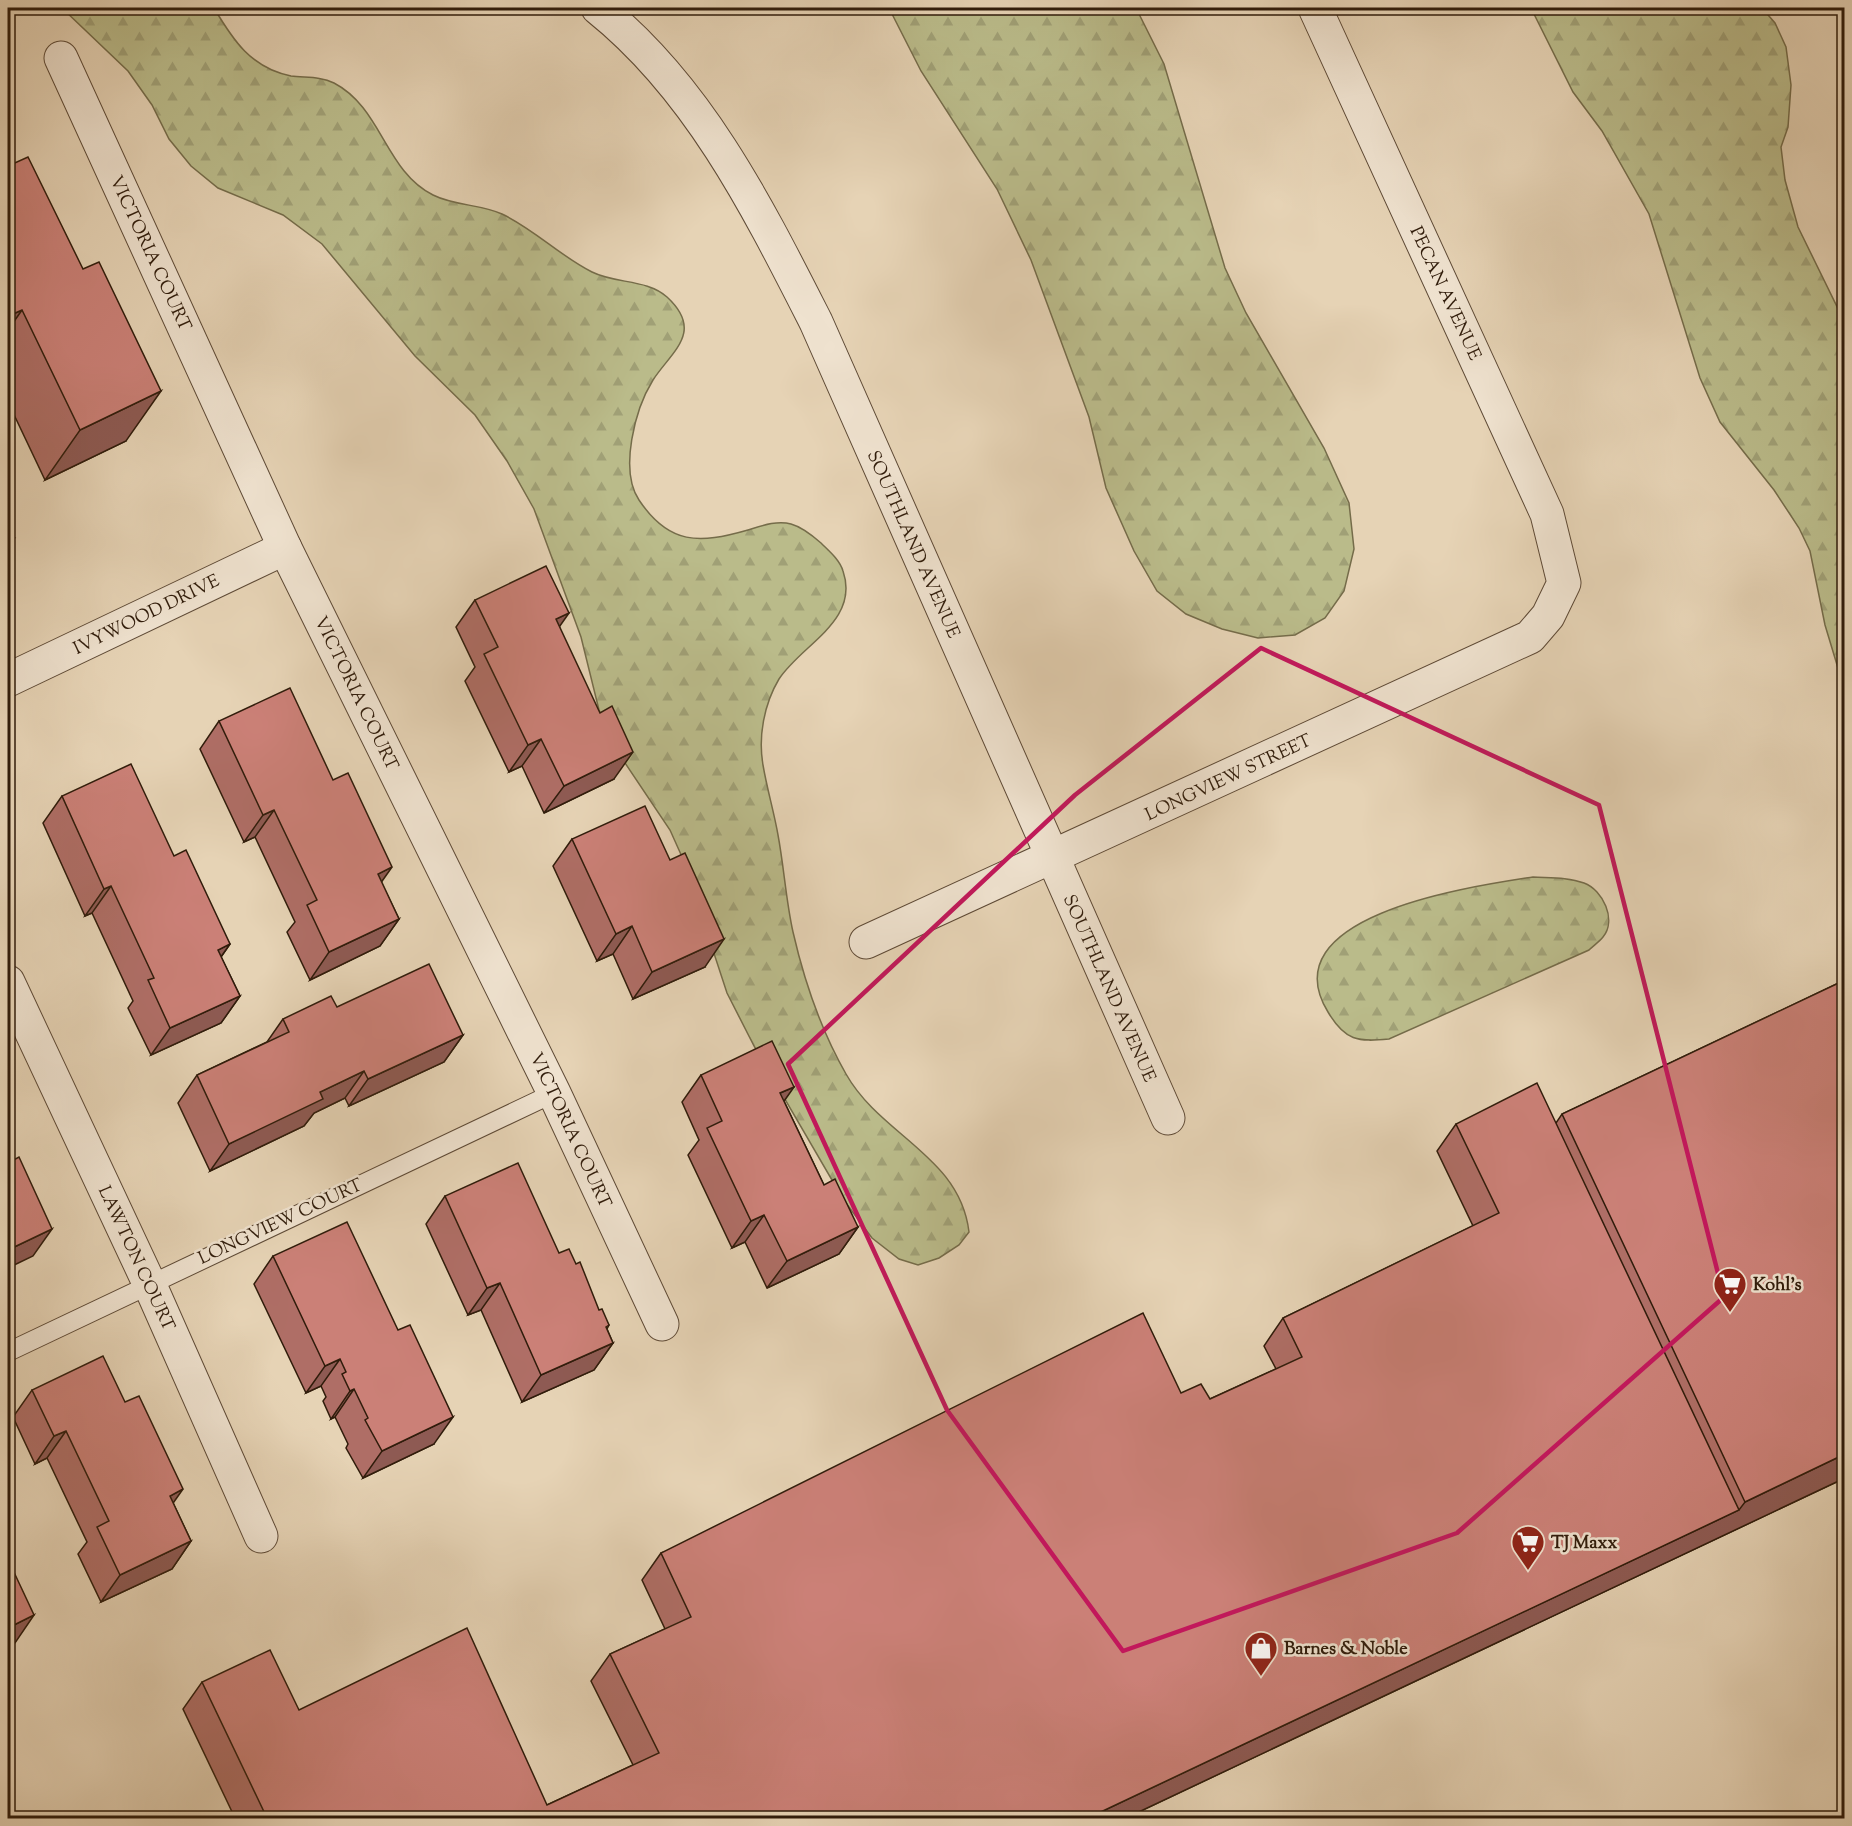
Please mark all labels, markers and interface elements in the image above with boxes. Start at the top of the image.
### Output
street label: VICTORIA COURT [102,172,197,336]
street label: PECAN AVENUE [1402,223,1487,365]
street label: SOUTHLAND AVENUE [859,447,965,643]
street label: IVYWOOD DRIVE [69,569,225,663]
street label: VICTORIA COURT [307,612,404,776]
street label: LONGVIEW STREET [1141,729,1317,829]
street label: SOUTHLAND AVENUE [1055,891,1161,1087]
street label: VICTORIA COURT [522,1049,617,1213]
street label: LONGVIEW COURT [194,1173,368,1272]
street label: LAWTON COURT [90,1182,180,1336]
supermarket icon: Kohl's [1712,1266,1748,1313]
place label: Kohl's [1753,1273,1802,1299]
supermarket icon: TJ Maxx [1510,1524,1546,1571]
place label: TJ Maxx [1551,1531,1617,1557]
shop icon: Barnes & Noble [1243,1630,1279,1677]
place label: Barnes & Noble [1284,1637,1408,1663]

